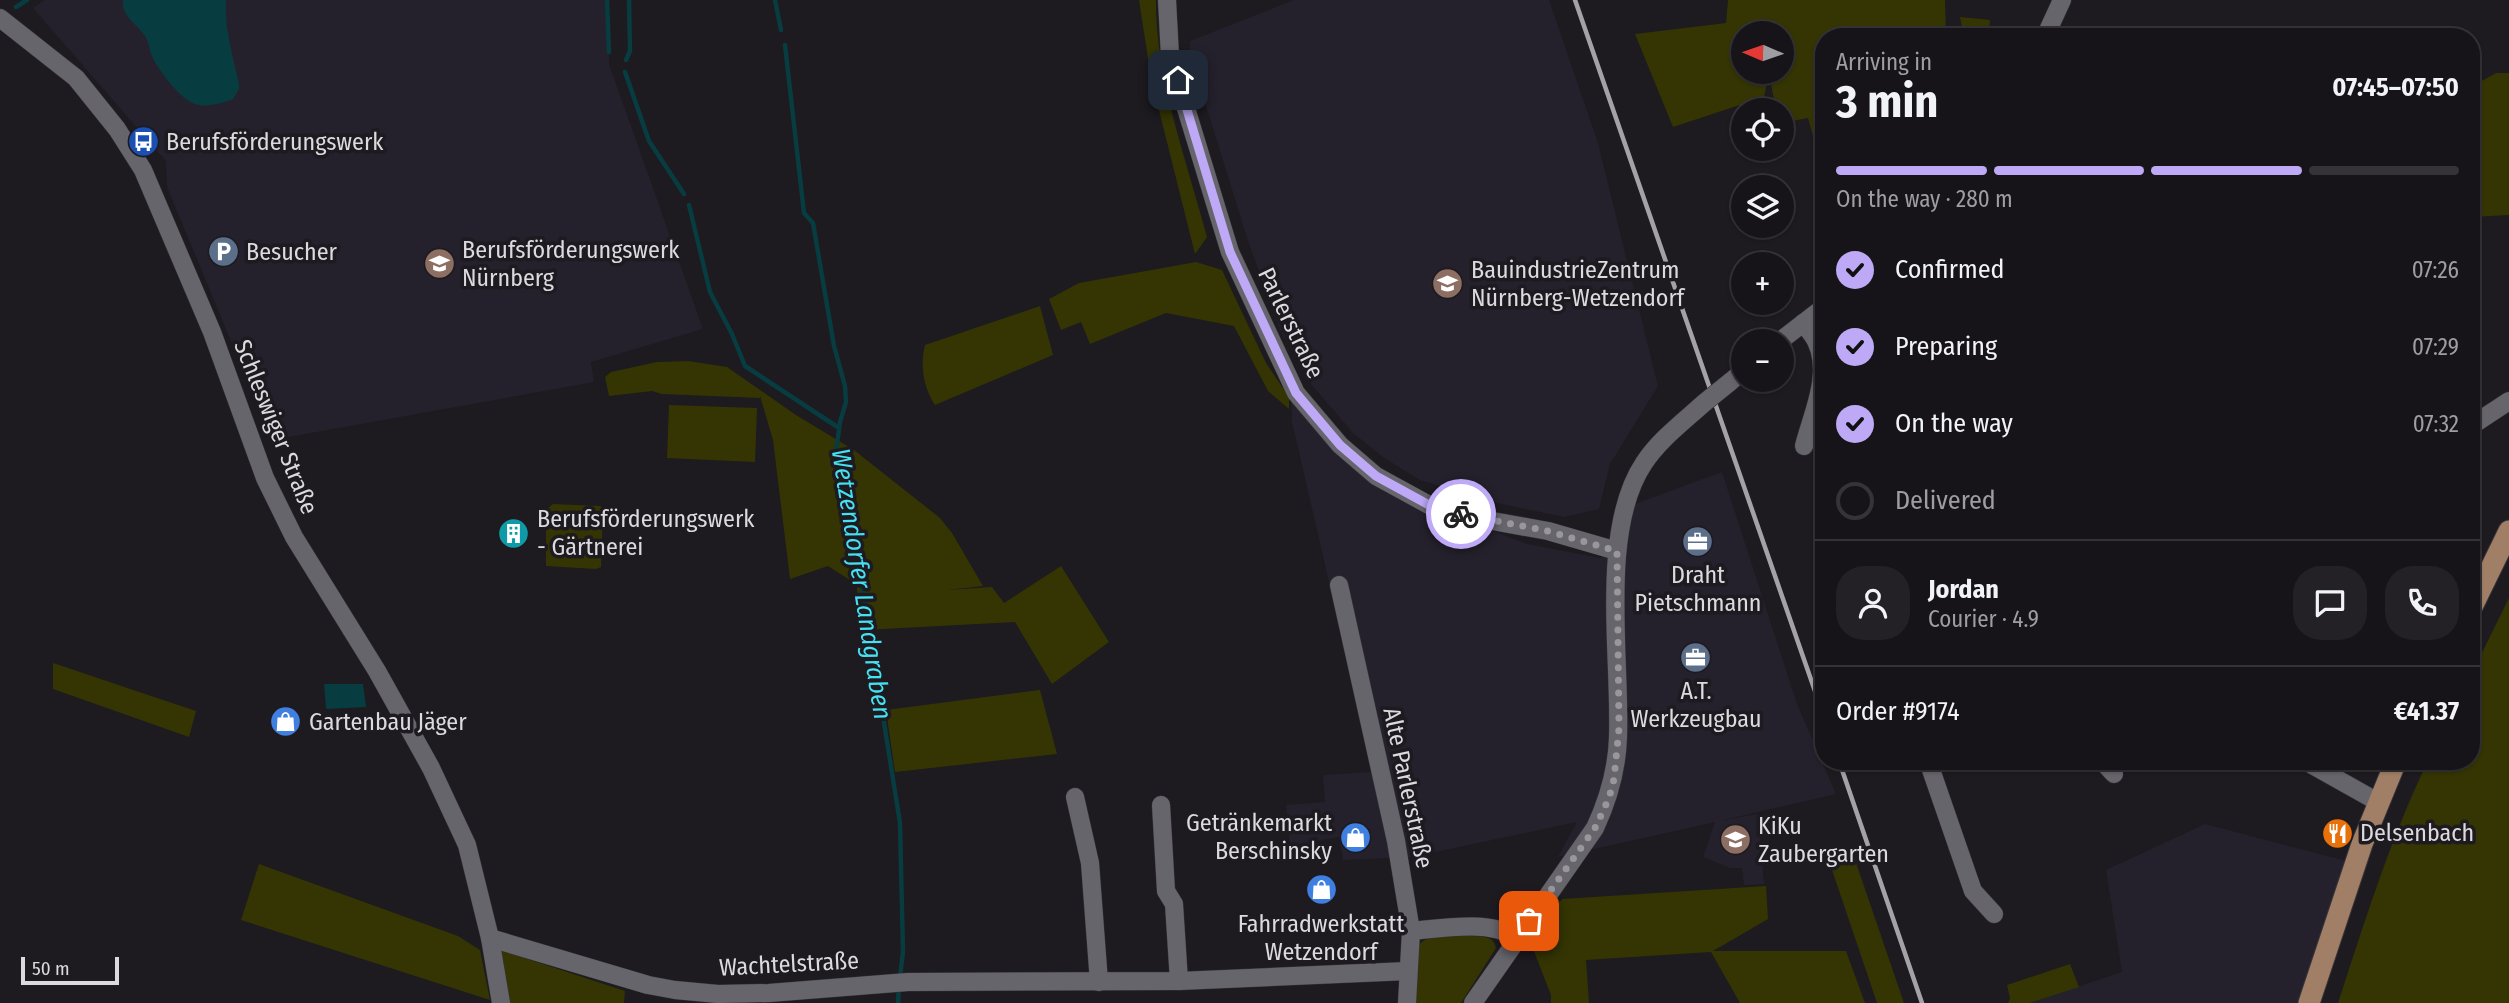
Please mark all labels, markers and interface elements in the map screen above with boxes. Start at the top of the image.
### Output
north arrow [1731,21,1794,84]
map controls [1731,21,1794,392]
text: Arriving in [1836,48,1932,76]
pin [1148,50,1208,110]
icon: home [1159,61,1197,99]
text: 07:45–07:50 [2332,72,2459,103]
text: 3 min [1836,74,1938,129]
button: locate [1731,98,1794,161]
bus stop icon: Berufsförderungswerk [126,125,160,159]
place label: Berufsförderungswerk [166,128,384,156]
button: layers [1731,175,1794,238]
text: On the way · 280 m [1836,185,2013,213]
parking icon: Besucher [206,235,240,269]
place label: Berufsförderungswerk Nürnberg [462,236,680,292]
place label: Besucher [246,238,338,266]
school or university icon: Berufsförderungswerk Nürnberg [422,247,456,281]
icon: check [1836,251,1874,289]
button: + [1731,252,1794,315]
text: Confirmed [1895,254,2005,285]
place label: BauindustrieZentrum Nürnberg-Wetzendorf [1471,256,1686,312]
text: 07:26 [2412,256,2459,284]
street label: Parlerstraße [1252,263,1330,383]
school or university icon: BauindustrieZentrum Nürnberg-Wetzendorf [1431,267,1465,301]
icon: check [1836,328,1874,366]
button: − [1731,329,1794,392]
text: Preparing [1895,331,1997,362]
text: 07:29 [2412,333,2459,361]
street label: Schleswiger Straße [228,336,324,518]
icon: check [1836,405,1874,443]
text: On the way [1895,408,2013,439]
text: 07:32 [2413,410,2459,438]
water label: Wetzendorfer Landgraben [825,447,898,722]
courier [1426,479,1496,549]
text: Delivered [1895,485,1996,516]
icon: bike [1442,495,1480,533]
place label: Berufsförderungswerk - Gärtnerei [537,505,755,561]
building icon: Berufsförderungswerk - Gärtnerei [497,516,531,550]
office icon: Draht Pietschmann [1681,524,1715,558]
place label: Draht Pietschmann [1635,561,1761,617]
button: person [1836,566,1910,640]
button: chat [2293,566,2367,640]
button: phone [2385,566,2459,640]
text: Jordan [1928,574,1999,605]
text: Courier · 4.9 [1928,605,2039,633]
office icon: A.T. Werkzeugbau [1679,640,1713,674]
place label: A.T. Werkzeugbau [1630,677,1762,733]
text: Order #9174 [1836,696,1960,727]
text: €41.37 [2394,696,2459,727]
shop icon: Gartenbau Jäger [269,705,303,739]
street label: Alte Parlerstraße [1377,705,1439,871]
place label: Gartenbau Jäger [309,708,467,736]
place label: Getränkemarkt Berschinsky [1186,809,1332,865]
place label: KiKu Zaubergarten [1758,812,1889,868]
restaurant icon: Delsenbach [2320,816,2354,850]
place label: Delsenbach [2360,819,2474,847]
shop icon: Getränkemarkt Berschinsky [1338,820,1372,854]
school or university icon: KiKu Zaubergarten [1718,823,1752,857]
shop icon: Fahrradwerkstatt Wetzendorf [1304,873,1338,907]
pin [1499,891,1559,951]
icon: bag [1510,902,1548,940]
place label: Fahrradwerkstatt Wetzendorf [1238,910,1404,966]
street label: Wachtelstraße [718,946,860,982]
scale bar [21,954,119,986]
text: 50 m [32,957,70,980]

